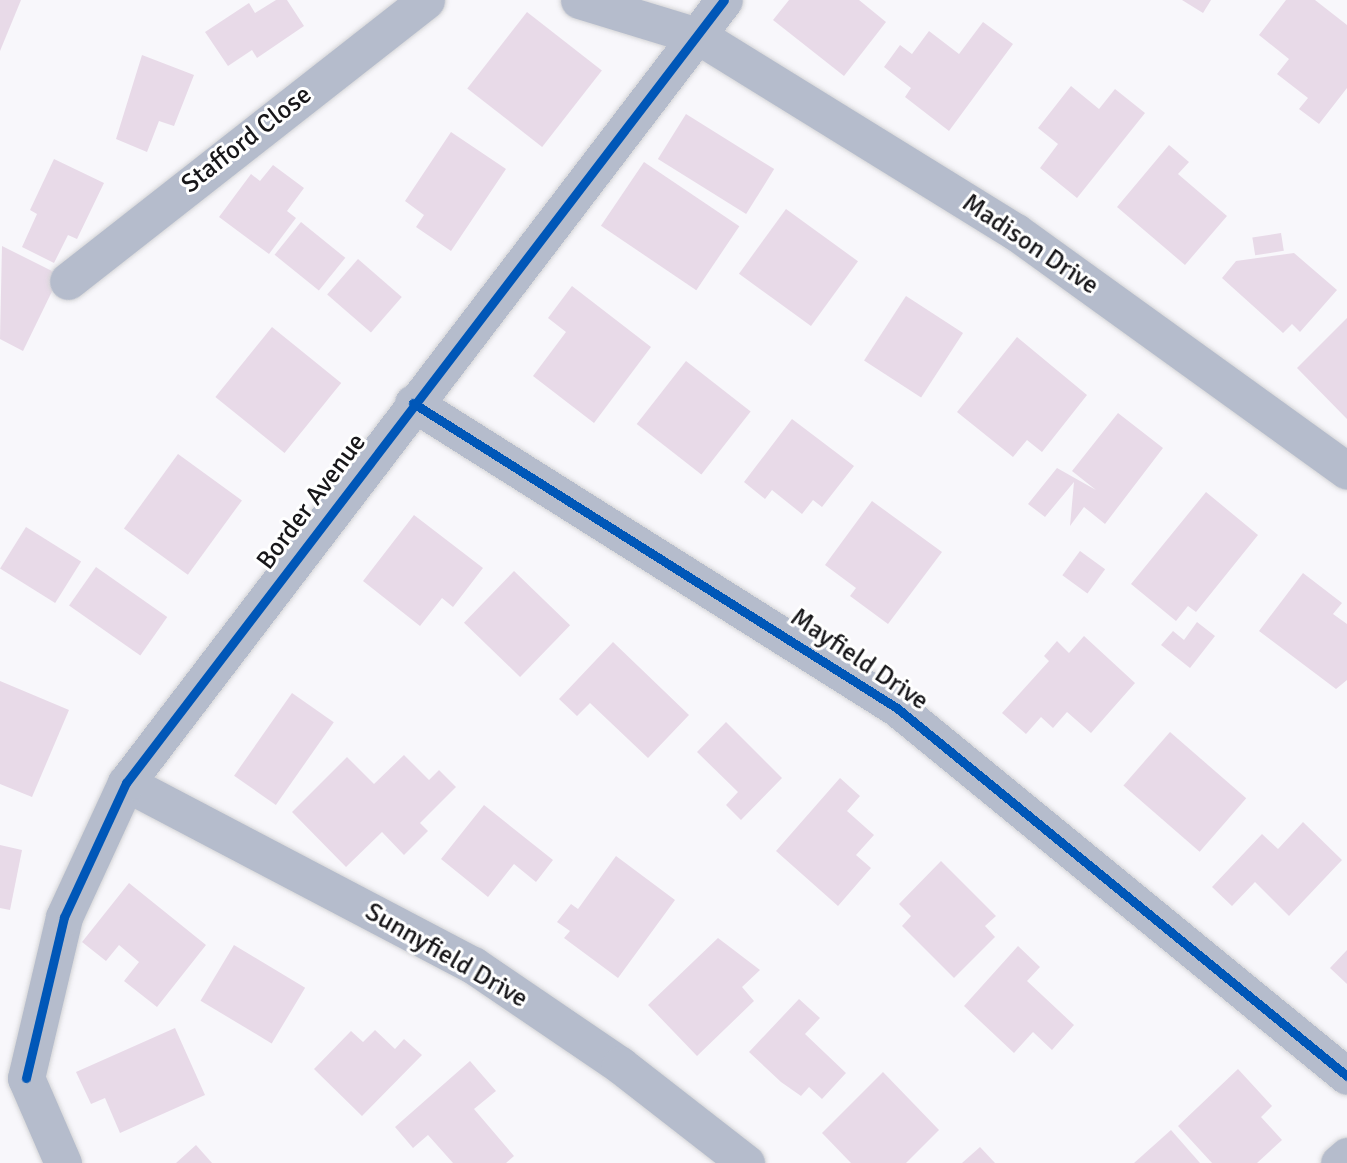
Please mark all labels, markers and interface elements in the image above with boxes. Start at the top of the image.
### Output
street label: Stafford Close [176,80,318,200]
street label: Madison Drive [956,188,1104,302]
street label: Border Avenue [251,428,373,576]
street label: Mayfield Drive [784,602,934,718]
street label: Sunnyfield Drive [359,897,533,1015]

